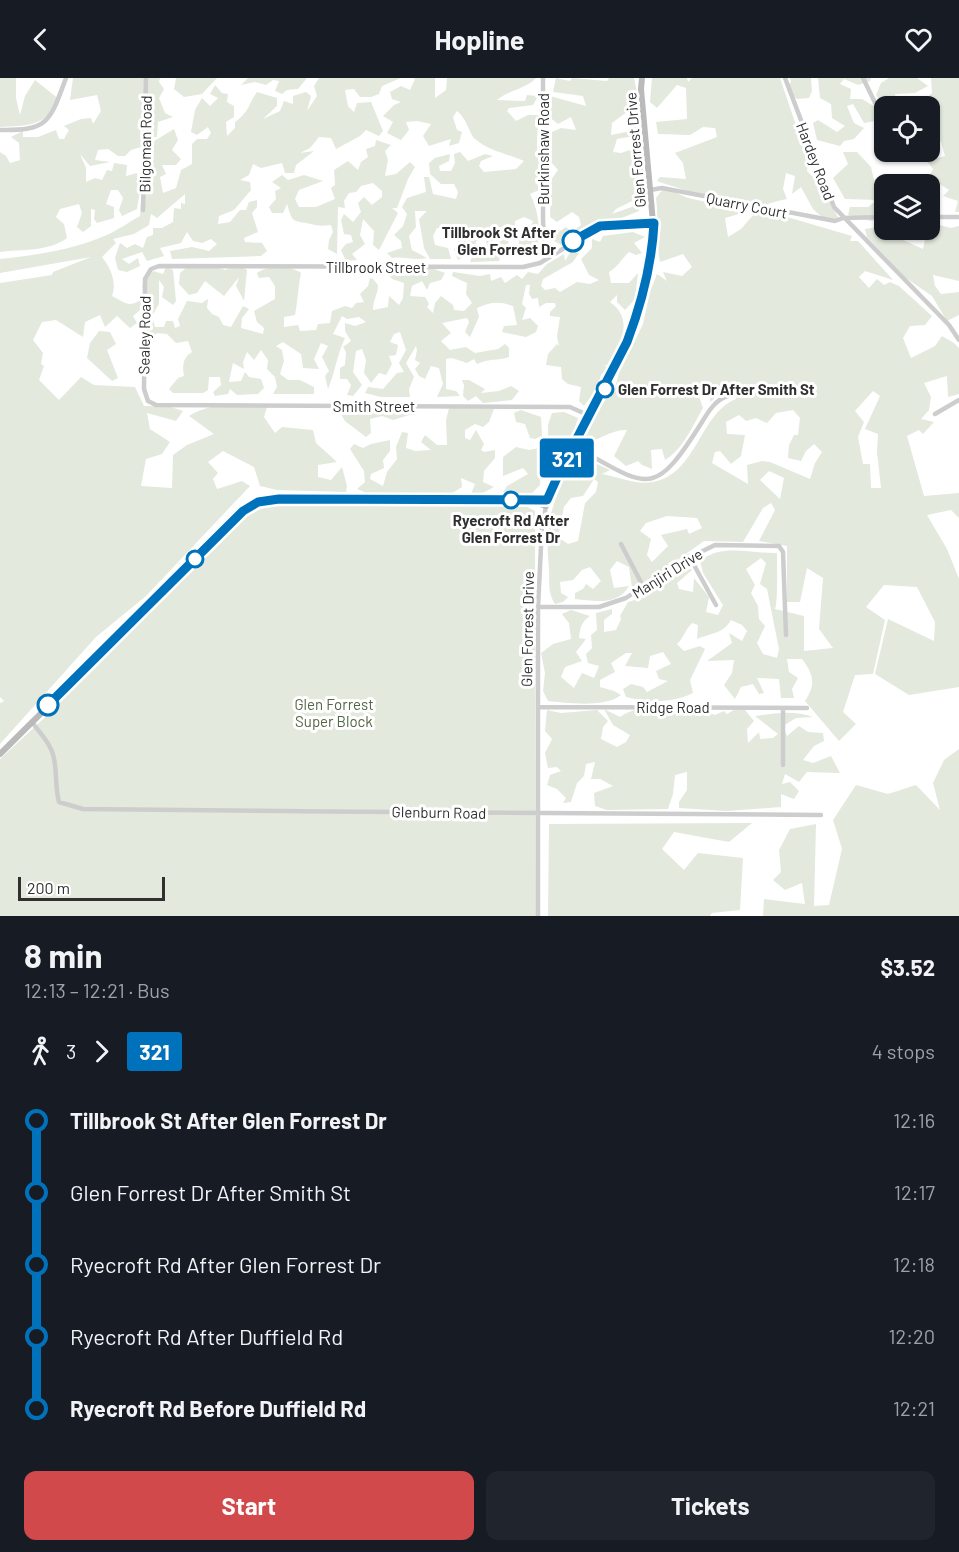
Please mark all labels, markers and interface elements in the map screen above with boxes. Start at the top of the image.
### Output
icon: back [24,23,57,56]
text: Hopline [434,23,525,55]
icon: heart [902,23,935,56]
street label: Glen Forrest Drive [621,92,649,208]
street label: Burkinshaw Road [534,93,552,205]
street label: Bilgoman Road [135,95,155,193]
map controls [874,96,940,240]
button: locate [874,96,940,162]
street label: Hardey Road [793,120,839,202]
button: layers [874,174,940,240]
street label: Quarry Court [705,188,789,222]
place label: Tillbrook St After Glen Forrest Dr [442,223,556,258]
marker: Tillbrook St After Glen Forrest Dr [562,230,584,252]
street label: Tillbrook Street [326,258,426,276]
street label: Sealey Road [134,296,154,374]
marker: Glen Forrest Dr After Smith St [596,380,614,398]
place label: Glen Forrest Dr After Smith St [618,380,815,398]
street label: Smith Street [333,397,415,415]
line badge: 321 [532,438,602,478]
text: 321 [552,446,582,471]
marker: Ryecroft Rd After Glen Forrest Dr [502,491,520,509]
place label: Ryecroft Rd After Glen Forrest Dr [453,511,569,546]
street label: Manjiri Drive [628,544,706,602]
unlabelled marker [186,550,204,568]
street label: Glen Forrest Drive [517,571,537,687]
unlabelled marker [37,694,59,716]
park label: Glen Forrest Super Block [294,695,374,730]
street label: Ridge Road [636,698,710,716]
street label: Glenburn Road [392,802,486,822]
scale bar [18,874,165,902]
text: 200 m [27,878,70,897]
text: 8 min [24,935,102,975]
text: $3.52 [880,954,935,980]
text: 12:13 – 12:21 · Bus [24,978,170,1002]
icon: walk [24,1035,57,1068]
icon: forward [85,1035,118,1068]
text: 3 [66,1039,76,1063]
text: 321 [139,1039,170,1064]
text: 4 stops [872,1039,935,1063]
text: Tillbrook St After Glen Forrest Dr [70,1107,387,1133]
text: 12:16 [893,1108,935,1132]
text: Glen Forrest Dr After Smith St [70,1179,351,1205]
text: 12:17 [894,1180,935,1204]
text: Ryecroft Rd After Glen Forrest Dr [70,1251,381,1277]
text: 12:18 [893,1252,935,1276]
text: Ryecroft Rd After Duffield Rd [70,1323,343,1349]
text: 12:20 [888,1324,935,1348]
text: Ryecroft Rd Before Duffield Rd [70,1395,366,1421]
text: 12:21 [893,1396,935,1420]
button: Start [24,1471,474,1540]
button: Tickets [486,1471,935,1540]

